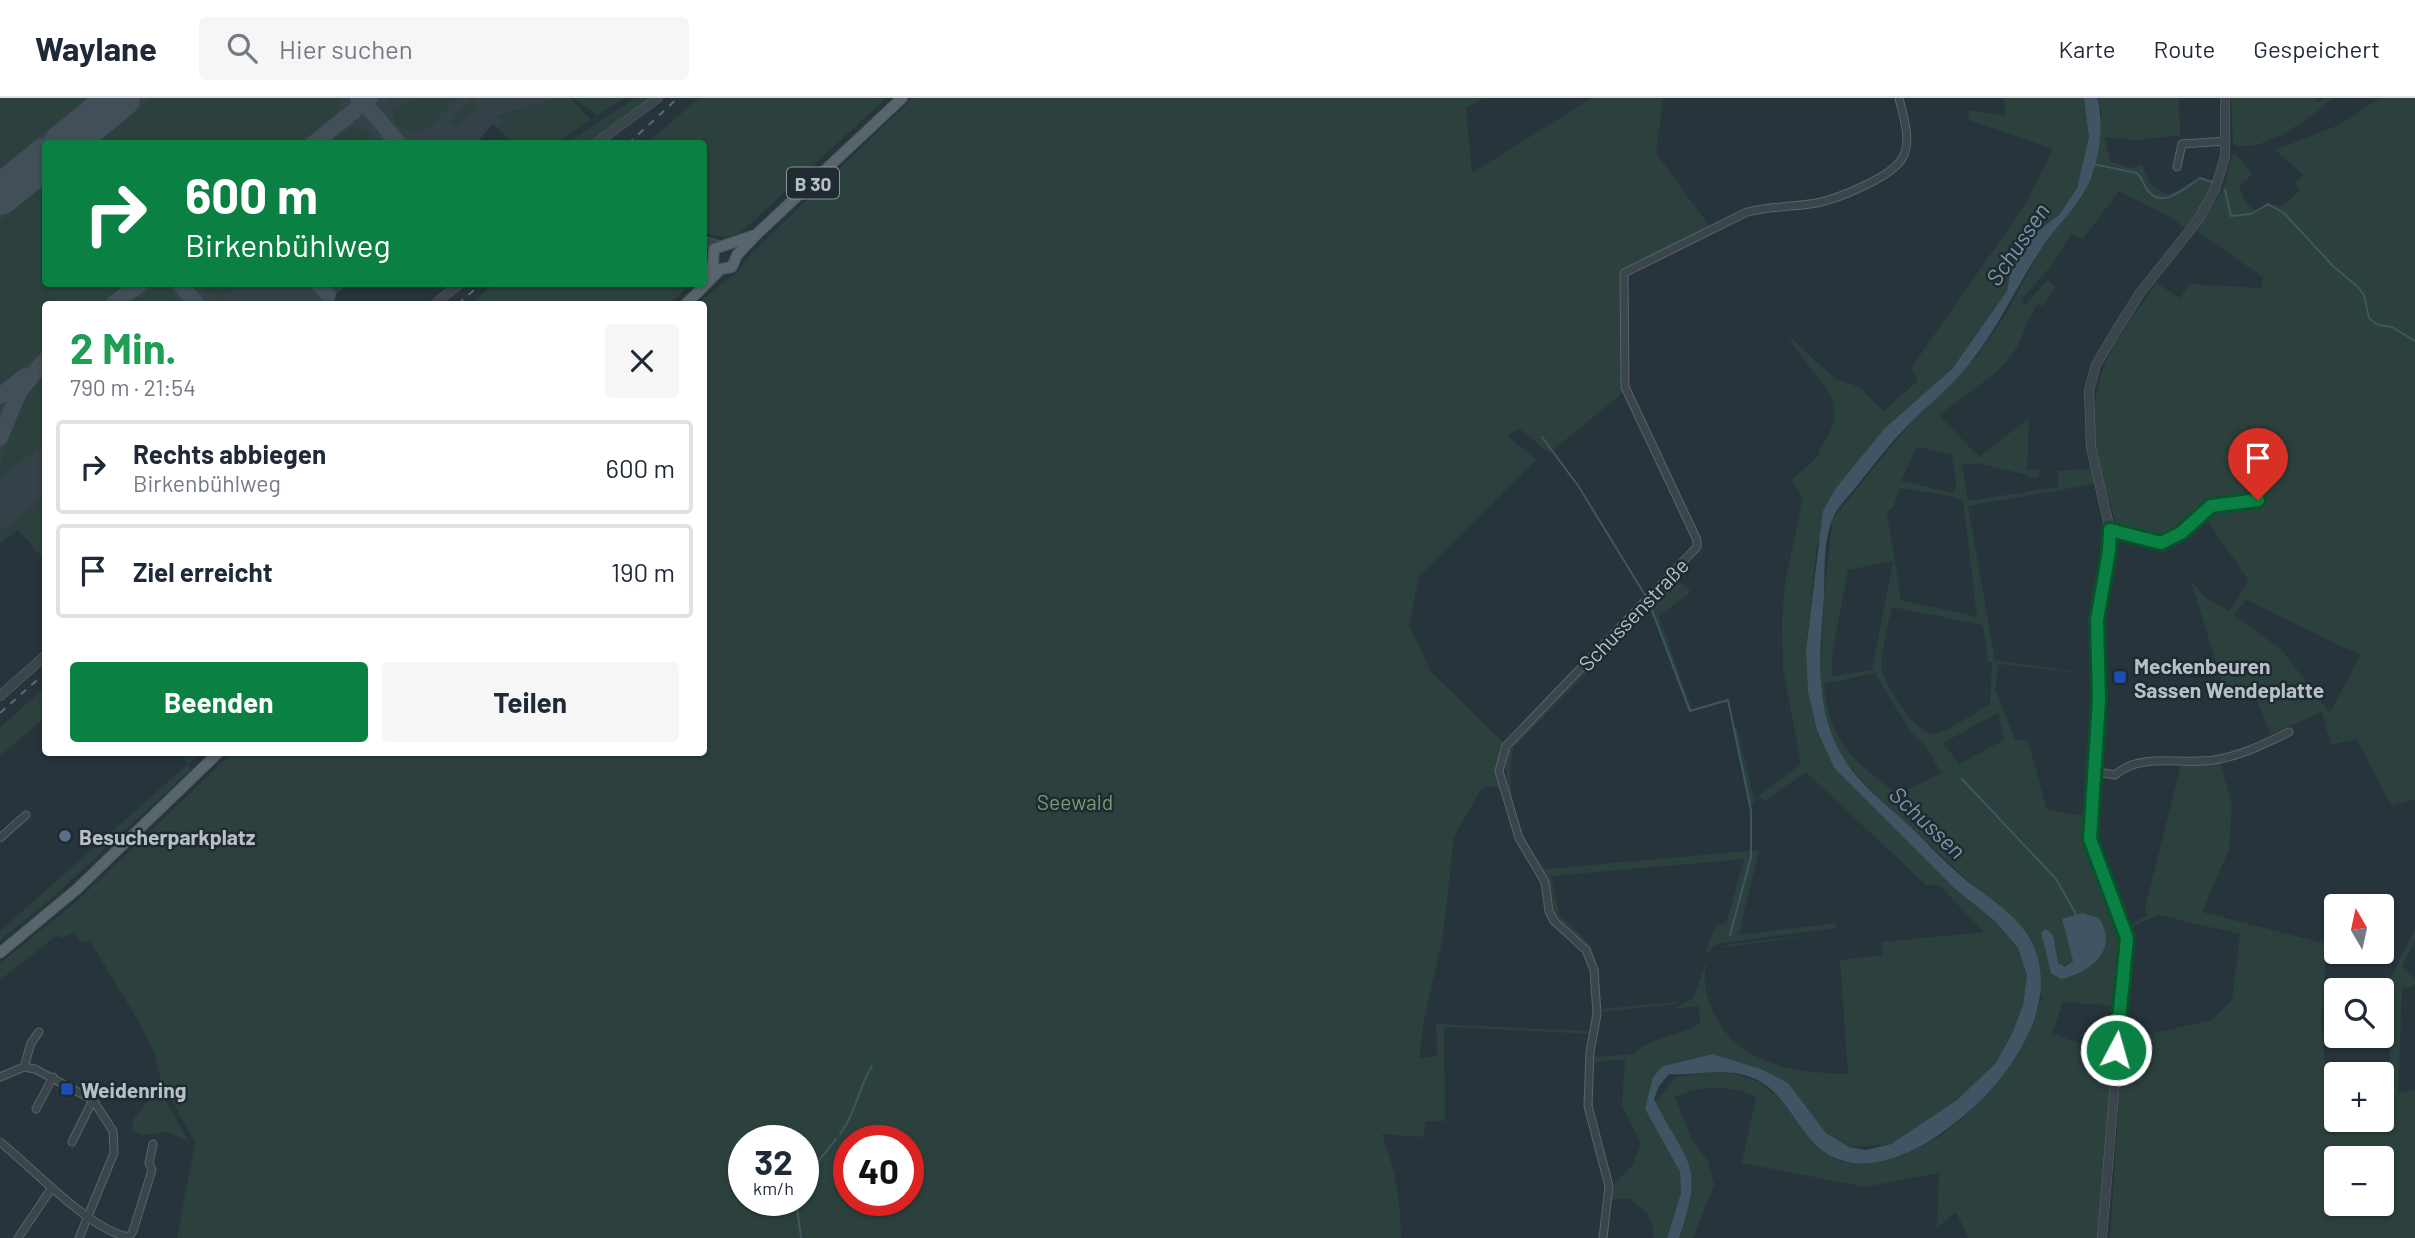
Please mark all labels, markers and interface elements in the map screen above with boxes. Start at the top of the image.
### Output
search box [199,17,689,80]
text: Waylane [35,28,157,68]
icon: search [223,29,261,67]
text: Hier suchen [279,33,413,64]
text: Karte [2058,34,2116,63]
text: Route [2154,34,2215,63]
text: Gespeichert [2253,34,2380,63]
text: 600 m [185,165,318,224]
road number: B 30 [787,167,839,198]
icon: right [70,168,161,259]
water label: Schussen [1979,197,2055,291]
text: Birkenbühlweg [185,225,391,263]
text: 2 Min. [70,322,177,372]
button: close [605,324,679,398]
text: 790 m · 21:54 [70,373,196,401]
pin [2228,428,2288,500]
text: Rechts abbiegen [133,438,326,469]
icon: arrive [2239,439,2277,477]
icon: right [74,448,112,486]
text: 600 m [606,452,675,483]
text: Birkenbühlweg [133,469,281,497]
icon: arrive [74,552,112,590]
street label: Schussenstraße [1573,552,1693,676]
text: Ziel erreicht [133,556,273,587]
text: 190 m [611,556,675,587]
place label: Meckenbeuren Sassen Wendeplatte [2134,653,2324,702]
button: Beenden [70,662,368,742]
button: Teilen [382,662,679,742]
marker: Meckenbeuren Sassen Wendeplatte [2112,669,2128,685]
water label: Schussen [1884,780,1972,864]
park label: Seewald [1037,789,1113,814]
place label: Besucherparkplatz [79,824,256,849]
marker: Besucherparkplatz [57,828,73,844]
north arrow [2324,894,2394,964]
map controls [2324,894,2394,1216]
button: search [2324,978,2394,1048]
position arrow [2079,1013,2153,1087]
button: + [2324,1062,2394,1132]
place label: Weidenring [81,1077,186,1102]
marker: Weidenring [59,1081,75,1097]
speed limit sign: 40 [833,1125,924,1216]
text: 32 [754,1140,793,1182]
button: − [2324,1146,2394,1216]
text: km/h [753,1177,794,1199]

